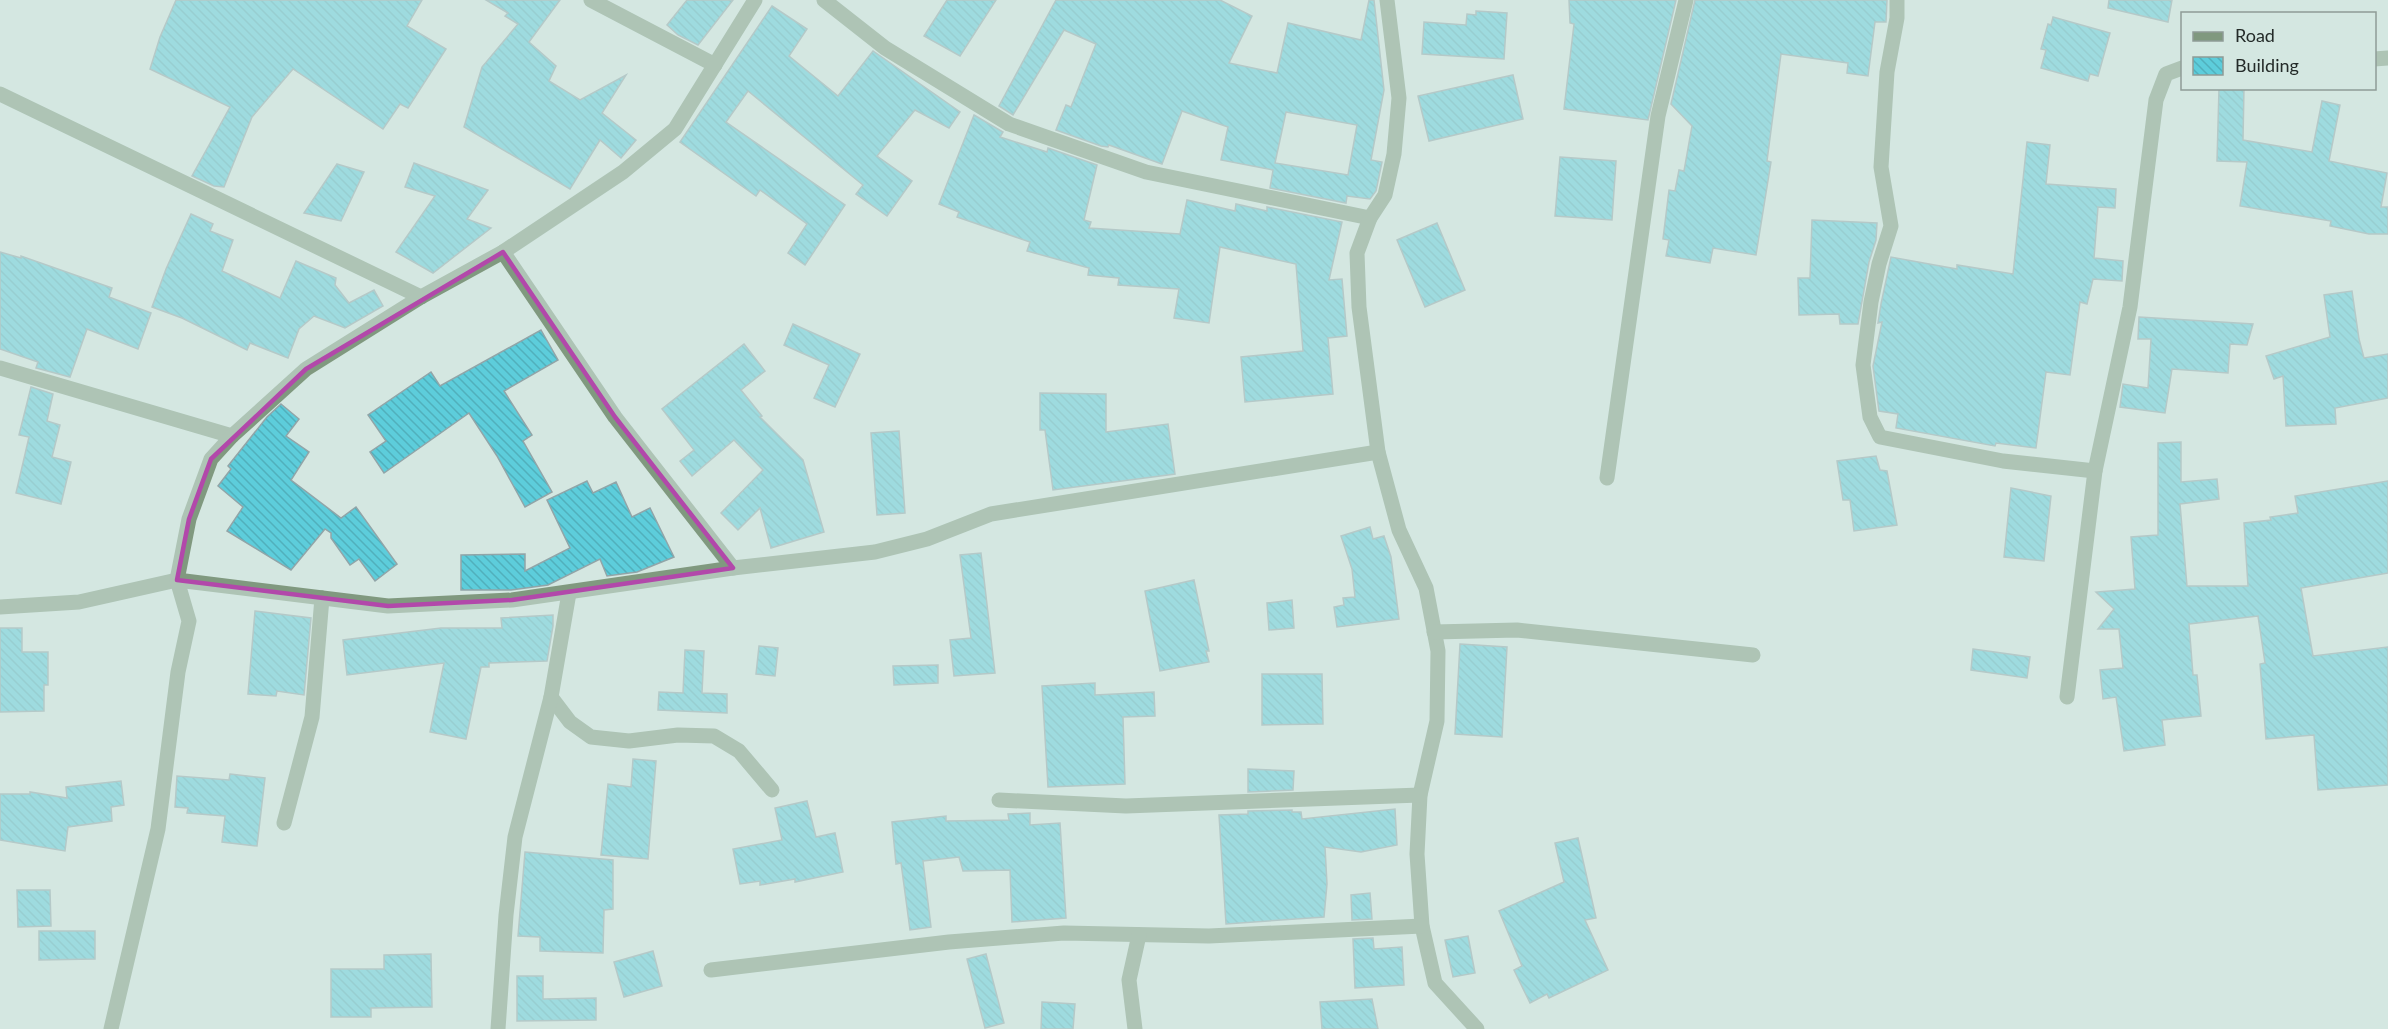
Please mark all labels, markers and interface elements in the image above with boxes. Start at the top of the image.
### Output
legend [2181,12,2376,90]
text: Road [2235,24,2275,46]
text: Building [2235,54,2299,76]

